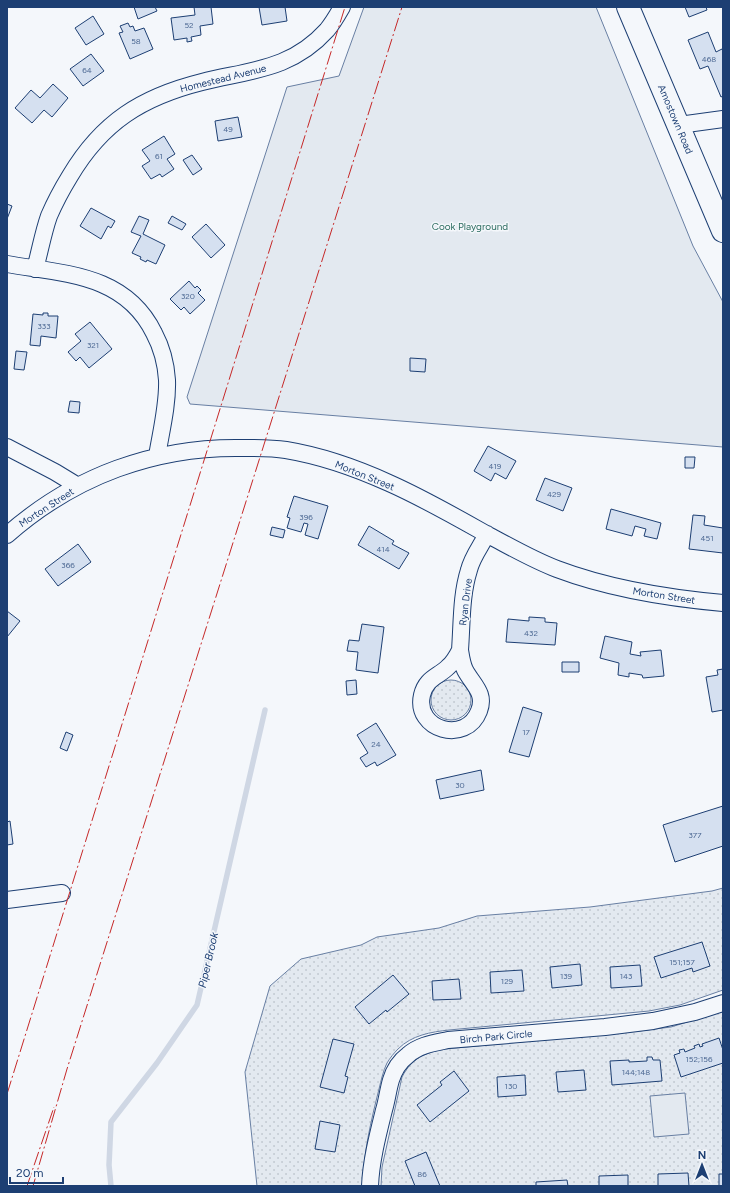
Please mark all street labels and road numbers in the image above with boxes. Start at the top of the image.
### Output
street label: Homestead Avenue [179,61,268,95]
street label: Amostown Road [655,83,696,156]
street label: Morton Street [333,458,397,493]
street label: Morton Street [16,485,77,530]
street label: Ryan Drive [456,577,475,626]
street label: Morton Street [632,584,696,607]
street label: Birch Park Circle [459,1027,533,1046]

